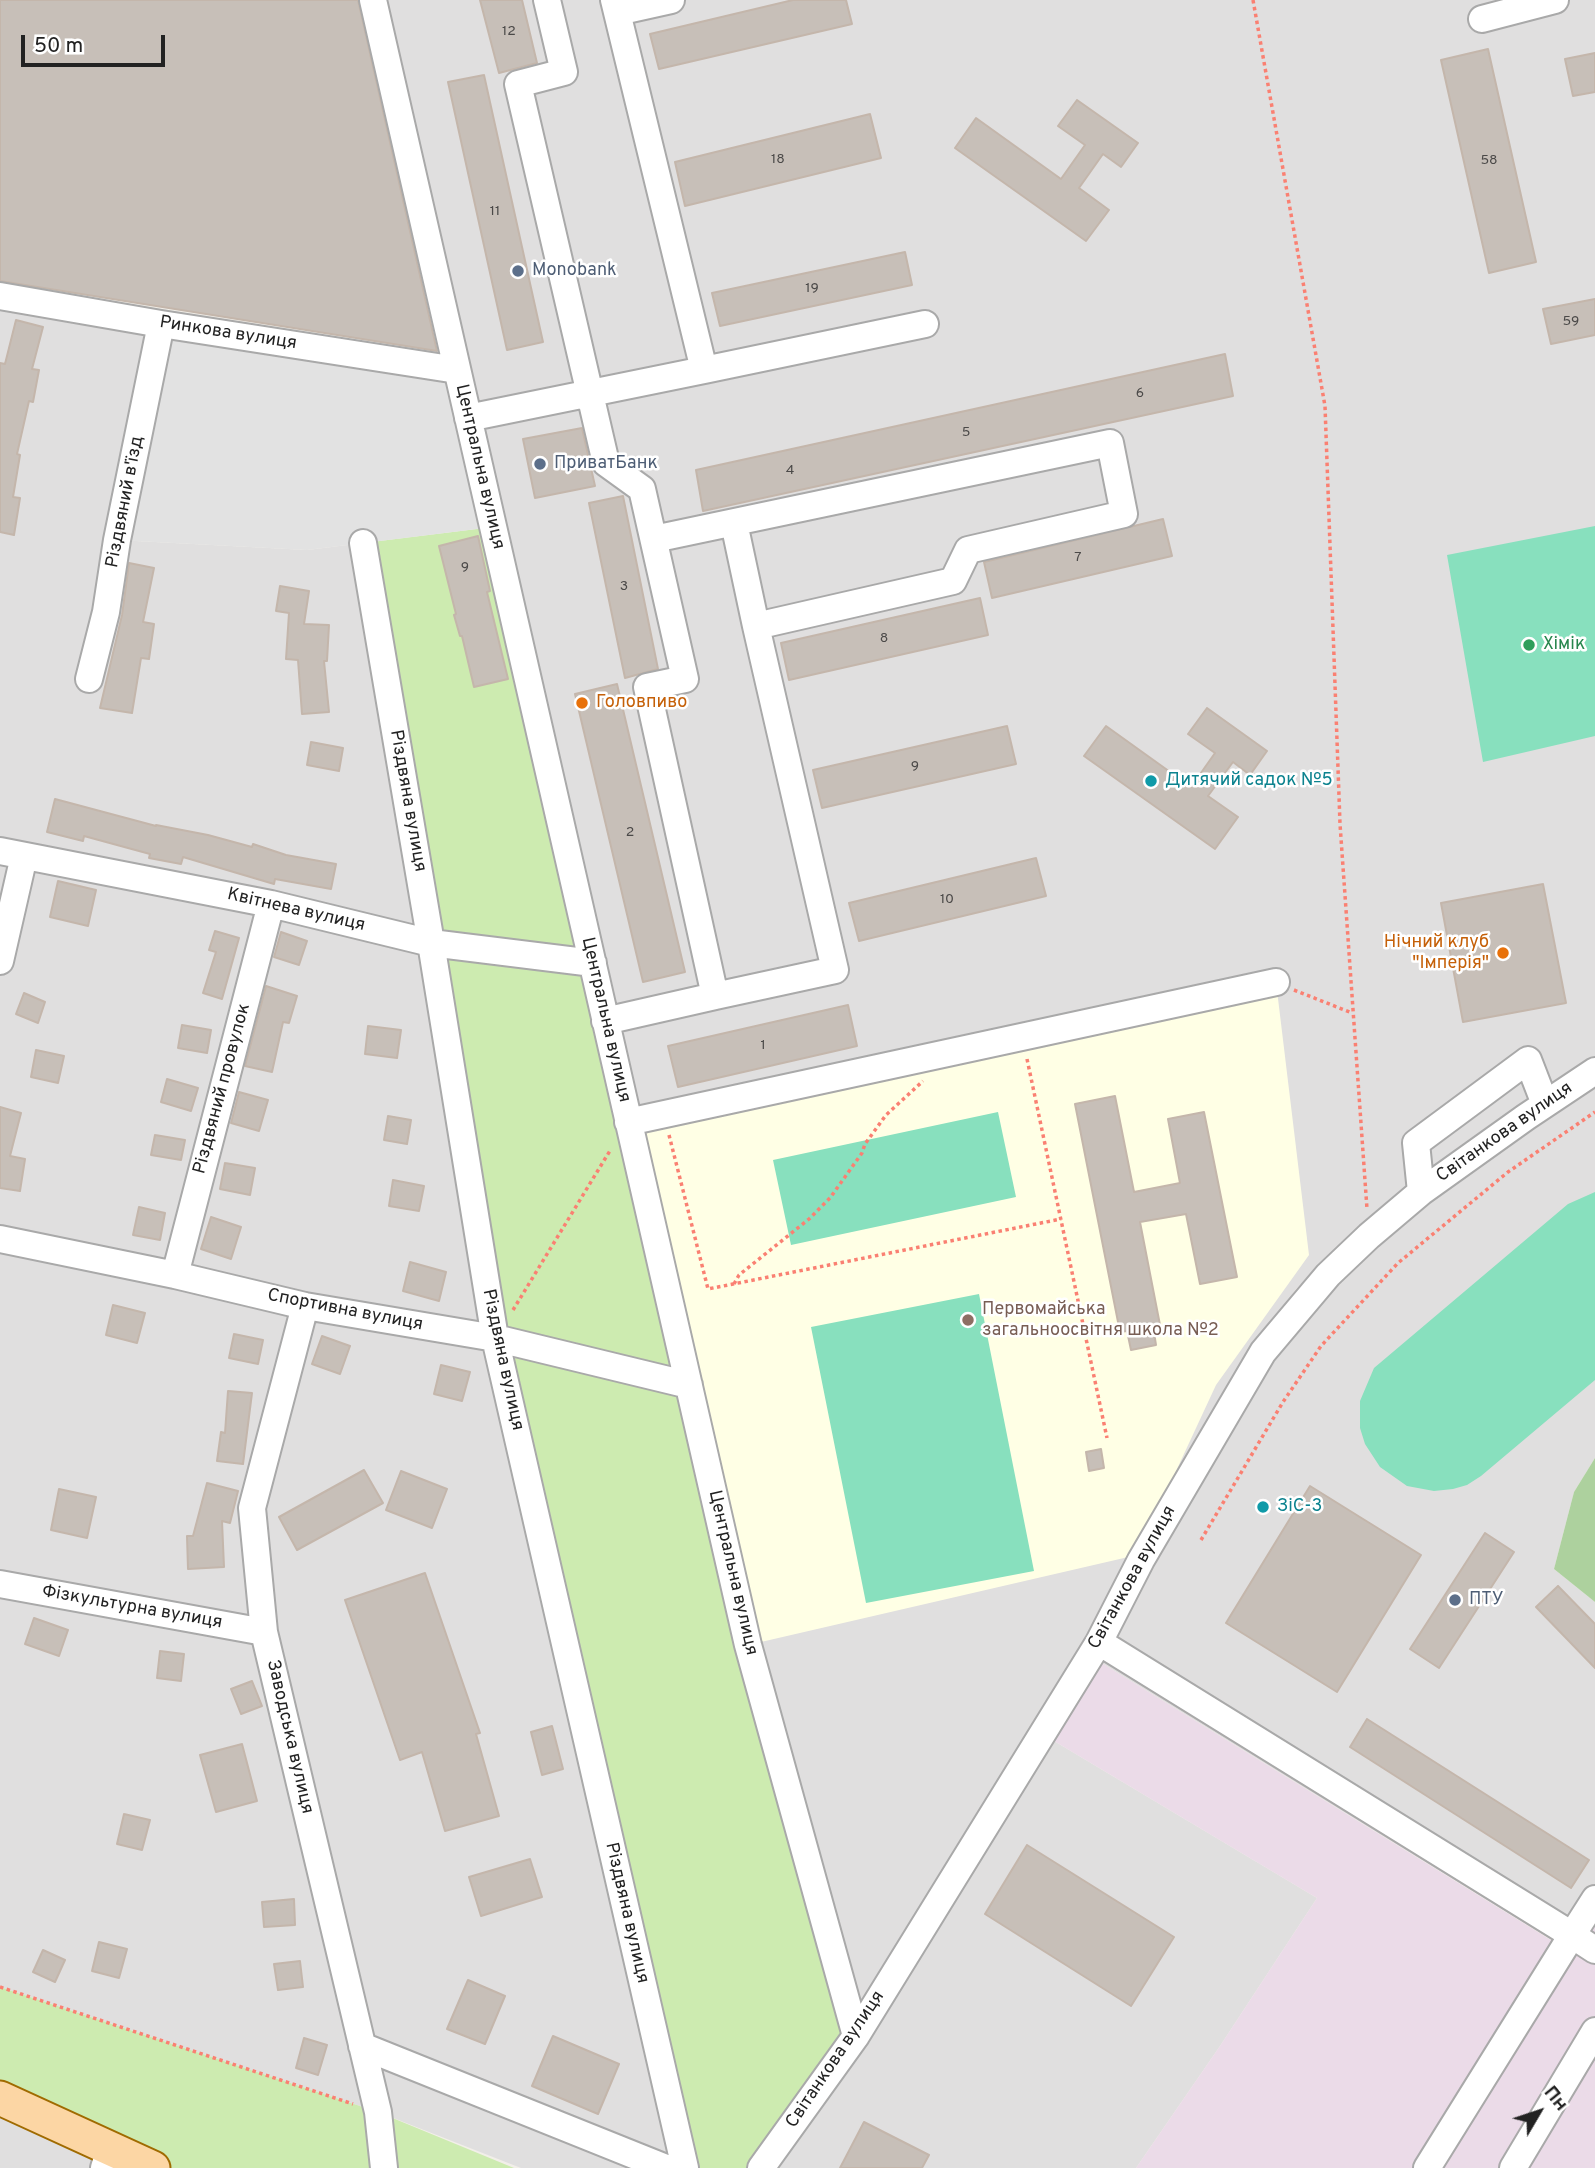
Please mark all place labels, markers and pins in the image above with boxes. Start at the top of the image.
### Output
place label: Monobank [532,260,617,282]
marker: Monobank [510,263,526,279]
place label: ПриватБанк [554,453,658,475]
marker: ПриватБанк [532,456,548,472]
place label: Хімік [1543,634,1585,656]
marker: Хімік [1521,637,1537,653]
place label: Головпиво [596,692,687,714]
marker: Головпиво [574,695,590,711]
place label: Дитячий садок №5 [1165,770,1333,792]
marker: Дитячий садок №5 [1143,773,1159,789]
place label: Нічний клуб "Імперія" [1384,932,1489,974]
marker: Нічний клуб "Імперія" [1495,945,1511,961]
place label: Первомайська загальноосвітня школа №2 [982,1299,1219,1342]
marker: Первомайська загальноосвітня школа №2 [960,1312,976,1328]
place label: ЗіС-3 [1277,1496,1322,1518]
marker: ЗіС-3 [1255,1499,1271,1515]
place label: ПТУ [1469,1589,1504,1611]
marker: ПТУ [1447,1592,1463,1608]

